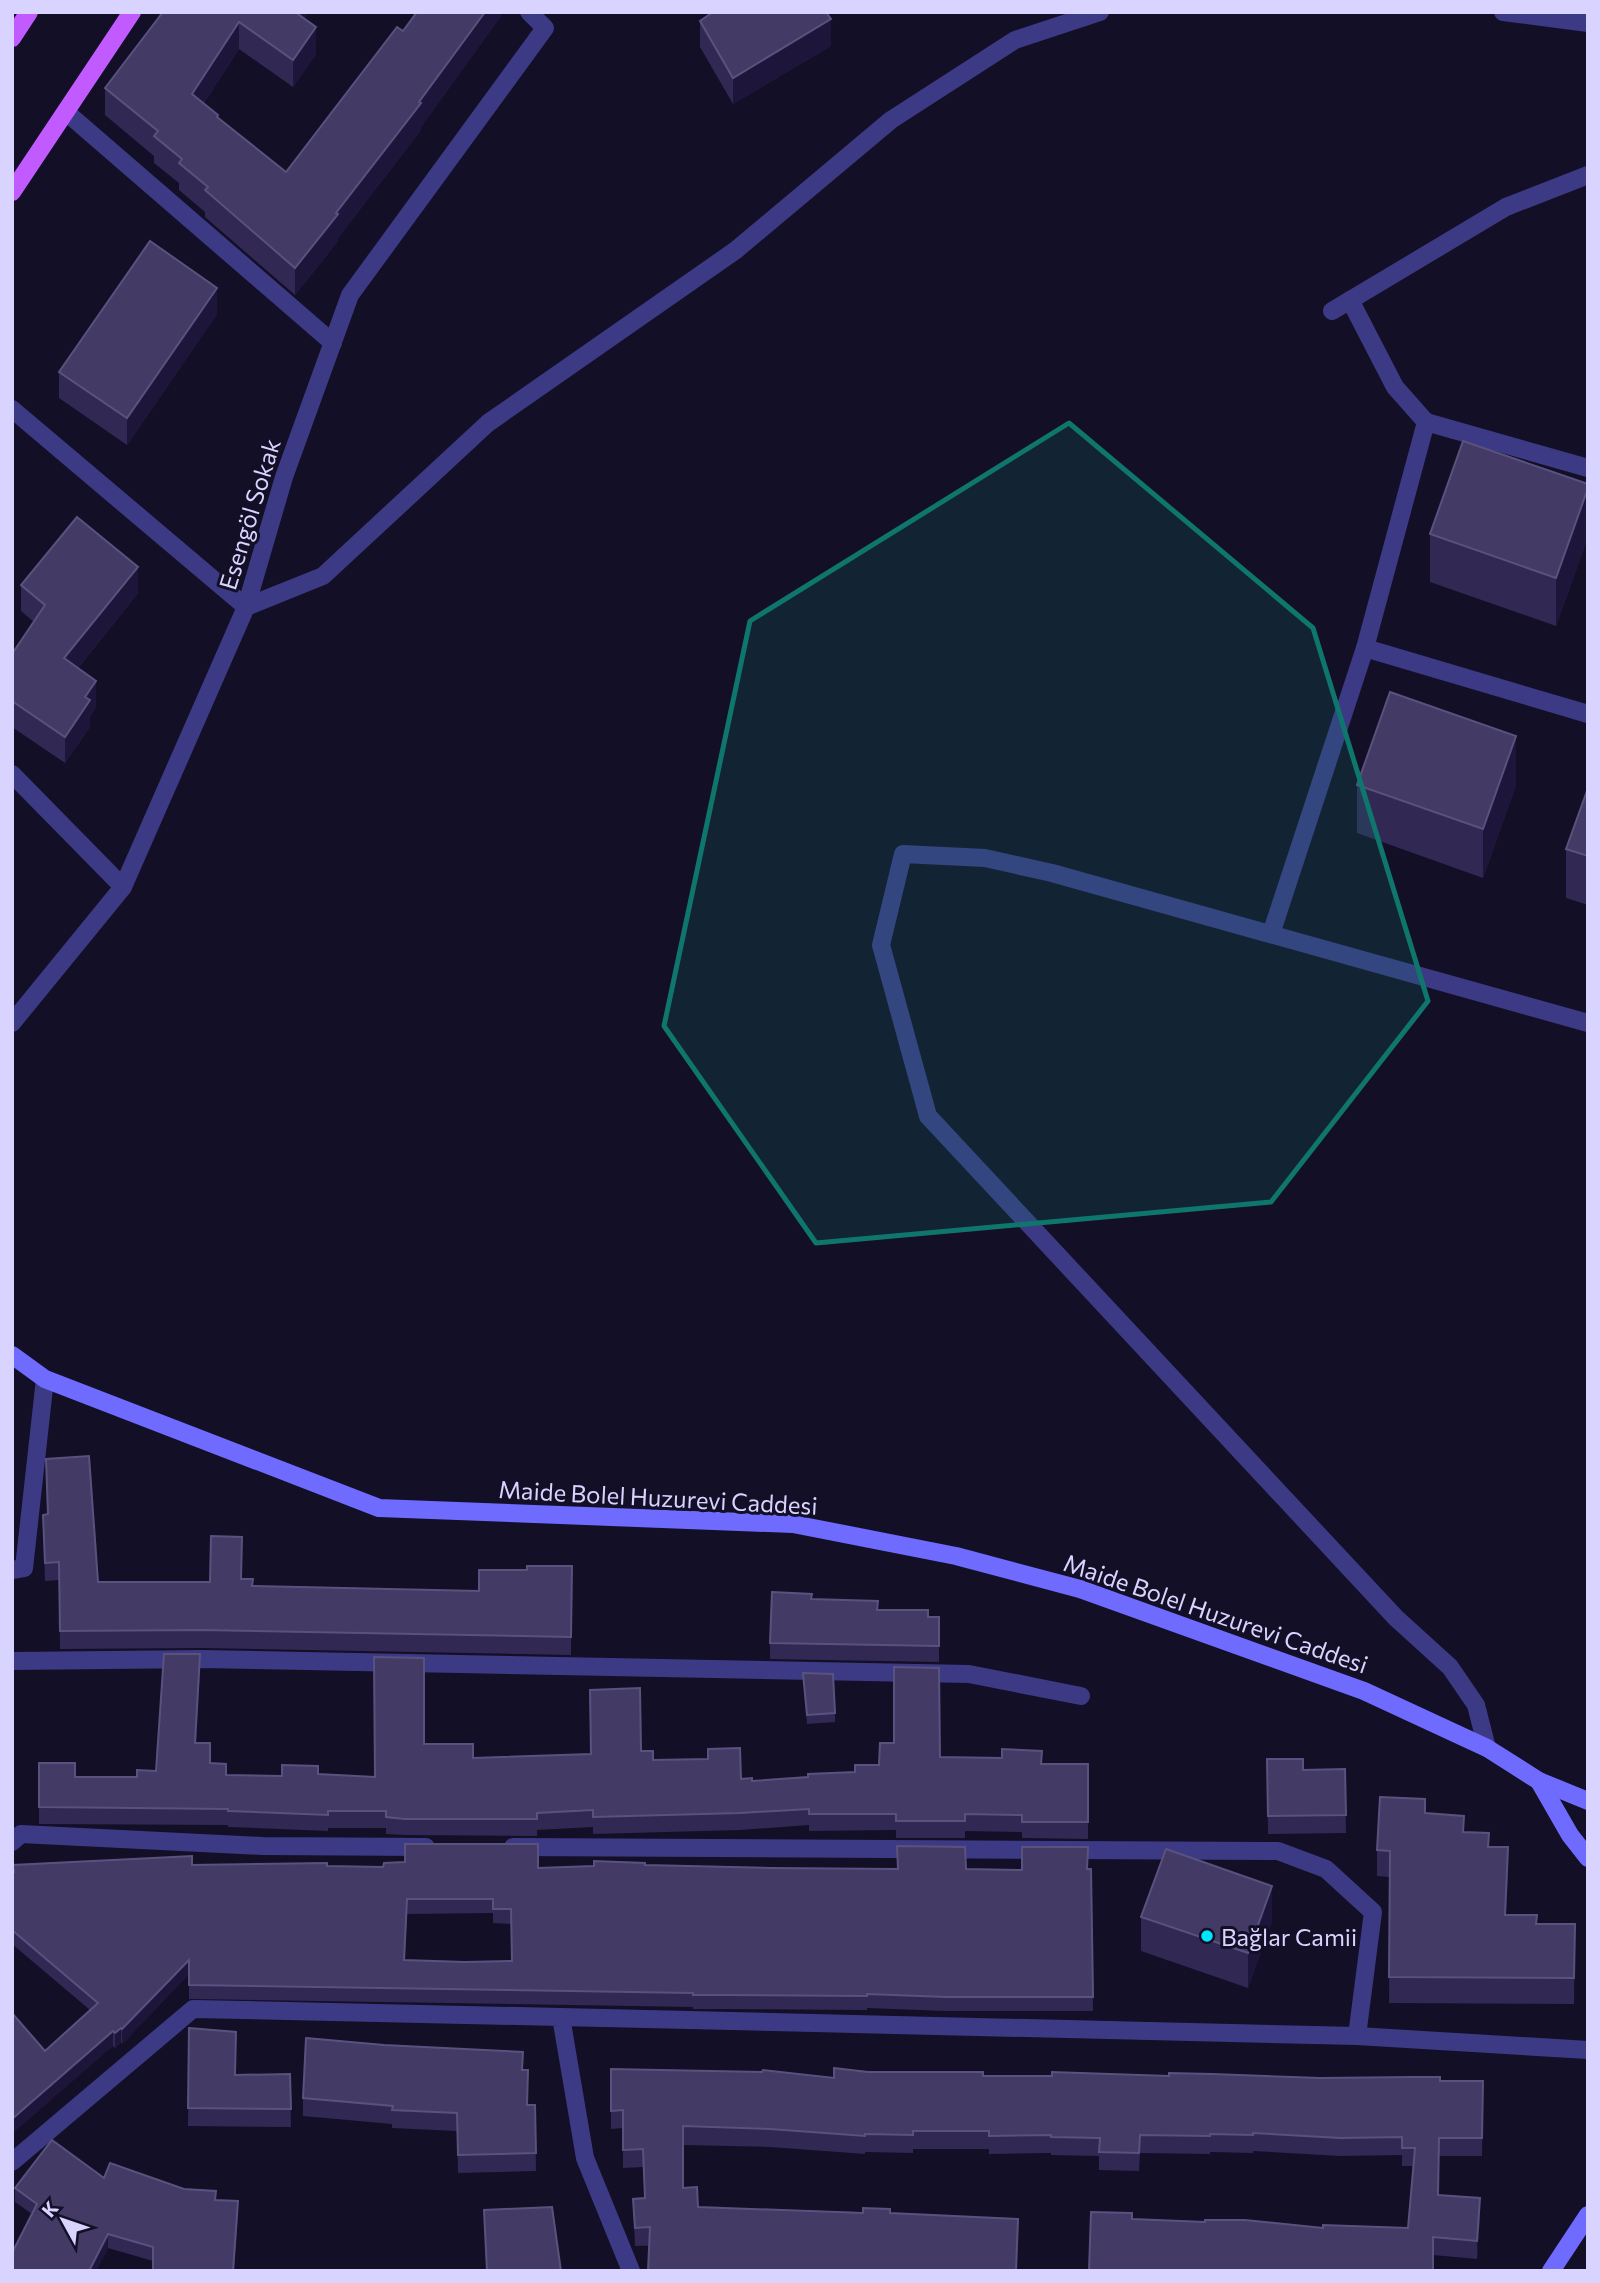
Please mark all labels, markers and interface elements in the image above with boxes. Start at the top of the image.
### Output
street label: Esengöl Sokak [212,435,286,593]
street label: Maide Bolel Huzurevi Caddesi [498,1474,818,1520]
street label: Maide Bolel Huzurevi Caddesi [1060,1547,1372,1679]
place label: Bağlar Camii [1221,1922,1357,1951]
marker: Bağlar Camii [1199,1928,1215,1944]
north arrow [28,2185,98,2255]
text: K [37,2196,63,2221]

